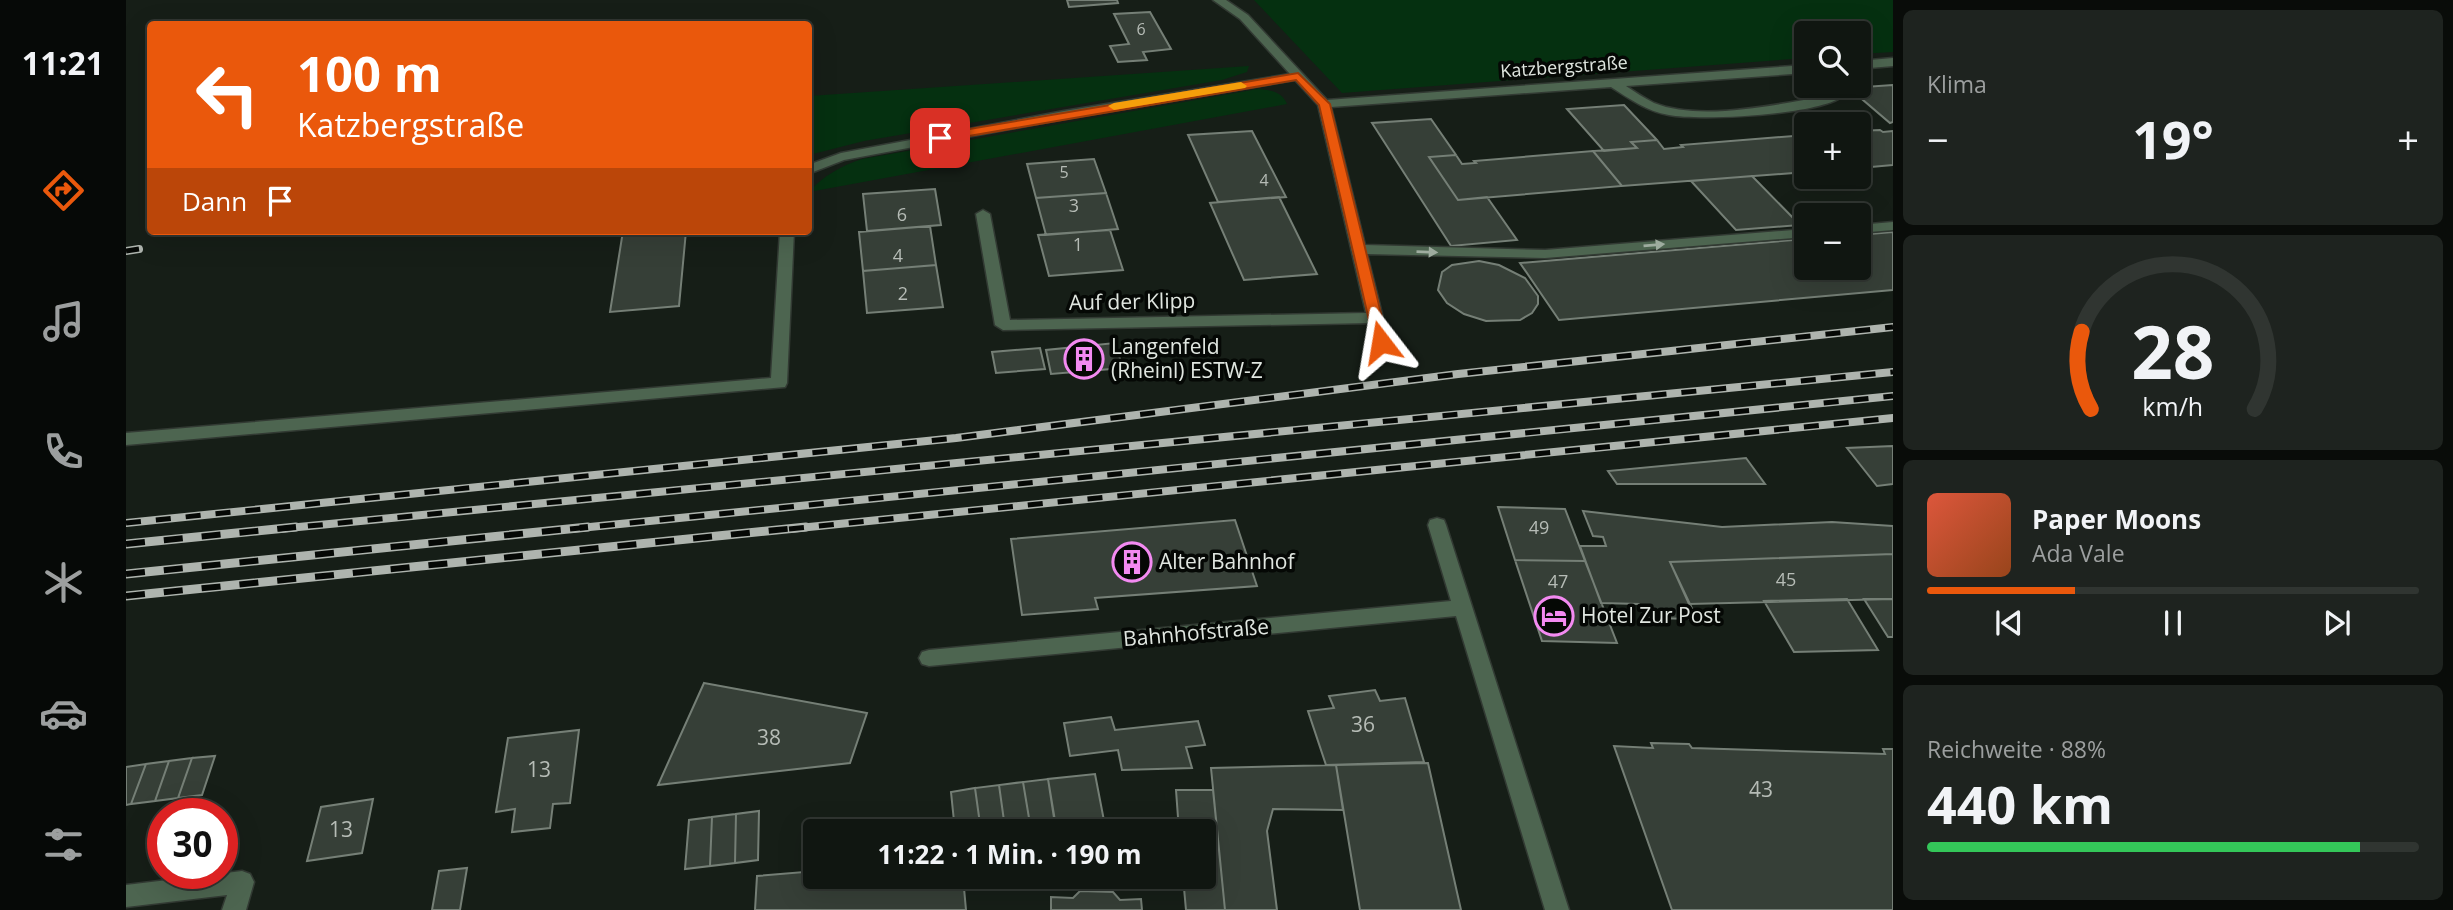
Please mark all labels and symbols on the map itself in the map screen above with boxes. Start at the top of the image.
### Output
house number: 6 [1136,18,1146,40]
street label: Katzbergstraße [1499,50,1629,82]
pin [910,108,970,168]
house number: 5 [1059,161,1069,183]
house number: 4 [1259,169,1269,191]
house number: 3 [1069,193,1079,217]
house number: 6 [897,202,907,226]
house number: 1 [1073,232,1083,256]
one-way arrow [1643,239,1665,250]
house number: 4 [893,243,903,267]
one-way arrow [1416,246,1438,257]
house number: 2 [898,281,908,305]
street label: Auf der Klipp [1068,286,1195,316]
position arrow [1344,305,1418,379]
place label: Langenfeld (Rheinl) ESTW-Z [1111,332,1263,384]
building icon: Langenfeld (Rheinl) ESTW-Z [1063,338,1105,380]
house number: 49 [1529,515,1549,539]
building icon: Alter Bahnhof [1111,541,1153,583]
place label: Alter Bahnhof [1159,547,1296,575]
house number: 45 [1776,567,1796,591]
house number: 47 [1548,569,1568,593]
hotel icon: Hotel Zur Post [1533,595,1575,637]
place label: Hotel Zur Post [1581,601,1721,629]
street label: Bahnhofstraße [1122,612,1270,652]
house number: 36 [1351,710,1375,738]
house number: 38 [757,723,781,751]
house number: 13 [527,755,551,783]
house number: 43 [1749,775,1773,803]
speed limit sign: 30 [147,798,238,889]
house number: 13 [329,815,353,843]

